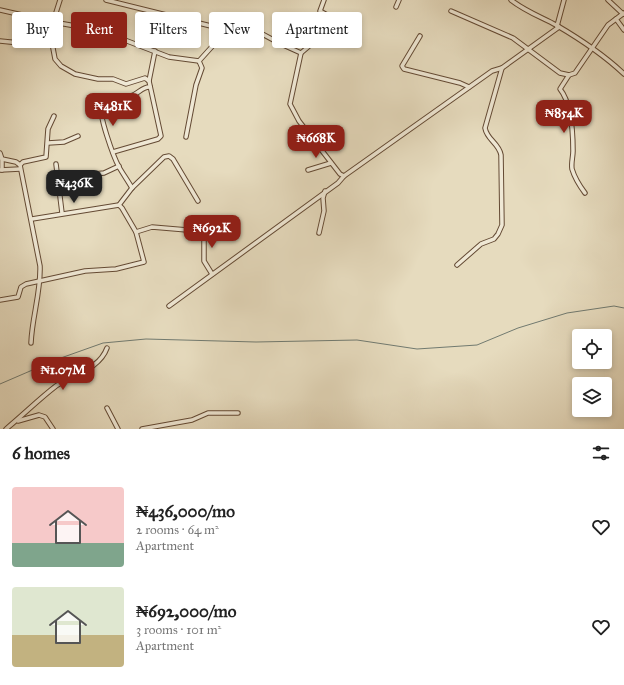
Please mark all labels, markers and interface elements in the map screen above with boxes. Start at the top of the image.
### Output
chip: Buy [12,12,63,48]
chip: Rent [71,12,127,48]
chip: Filters [135,12,201,48]
chip: New [209,12,264,48]
chip: Apartment [272,12,362,48]
pin: ₦481K [85,93,141,127]
text: ₦481K [94,98,132,114]
pin: ₦854K [536,100,592,134]
text: ₦854K [545,105,583,121]
pin: ₦668K [288,125,344,159]
text: ₦668K [297,130,335,146]
pin: ₦436K [46,170,102,204]
text: ₦436K [55,175,93,191]
pin: ₦692K [184,215,240,249]
text: ₦692K [193,220,231,236]
map controls [572,329,612,417]
button: locate [572,329,612,369]
pin: ₦1.07M [30,357,96,391]
text: ₦1.07M [40,362,86,378]
button: layers [572,377,612,417]
icon: filters [590,442,612,464]
text: 6 homes [12,443,70,464]
text: ₦436,000/mo [136,501,235,522]
icon: home [44,503,92,551]
icon: heart [590,516,612,538]
text: 2 rooms · 64 m² [136,522,219,538]
text: Apartment [136,538,194,554]
text: ₦692,000/mo [136,601,236,622]
icon: home [44,603,92,651]
icon: heart [590,616,612,638]
text: 3 rooms · 101 m² [136,622,221,638]
text: Apartment [136,638,194,654]

